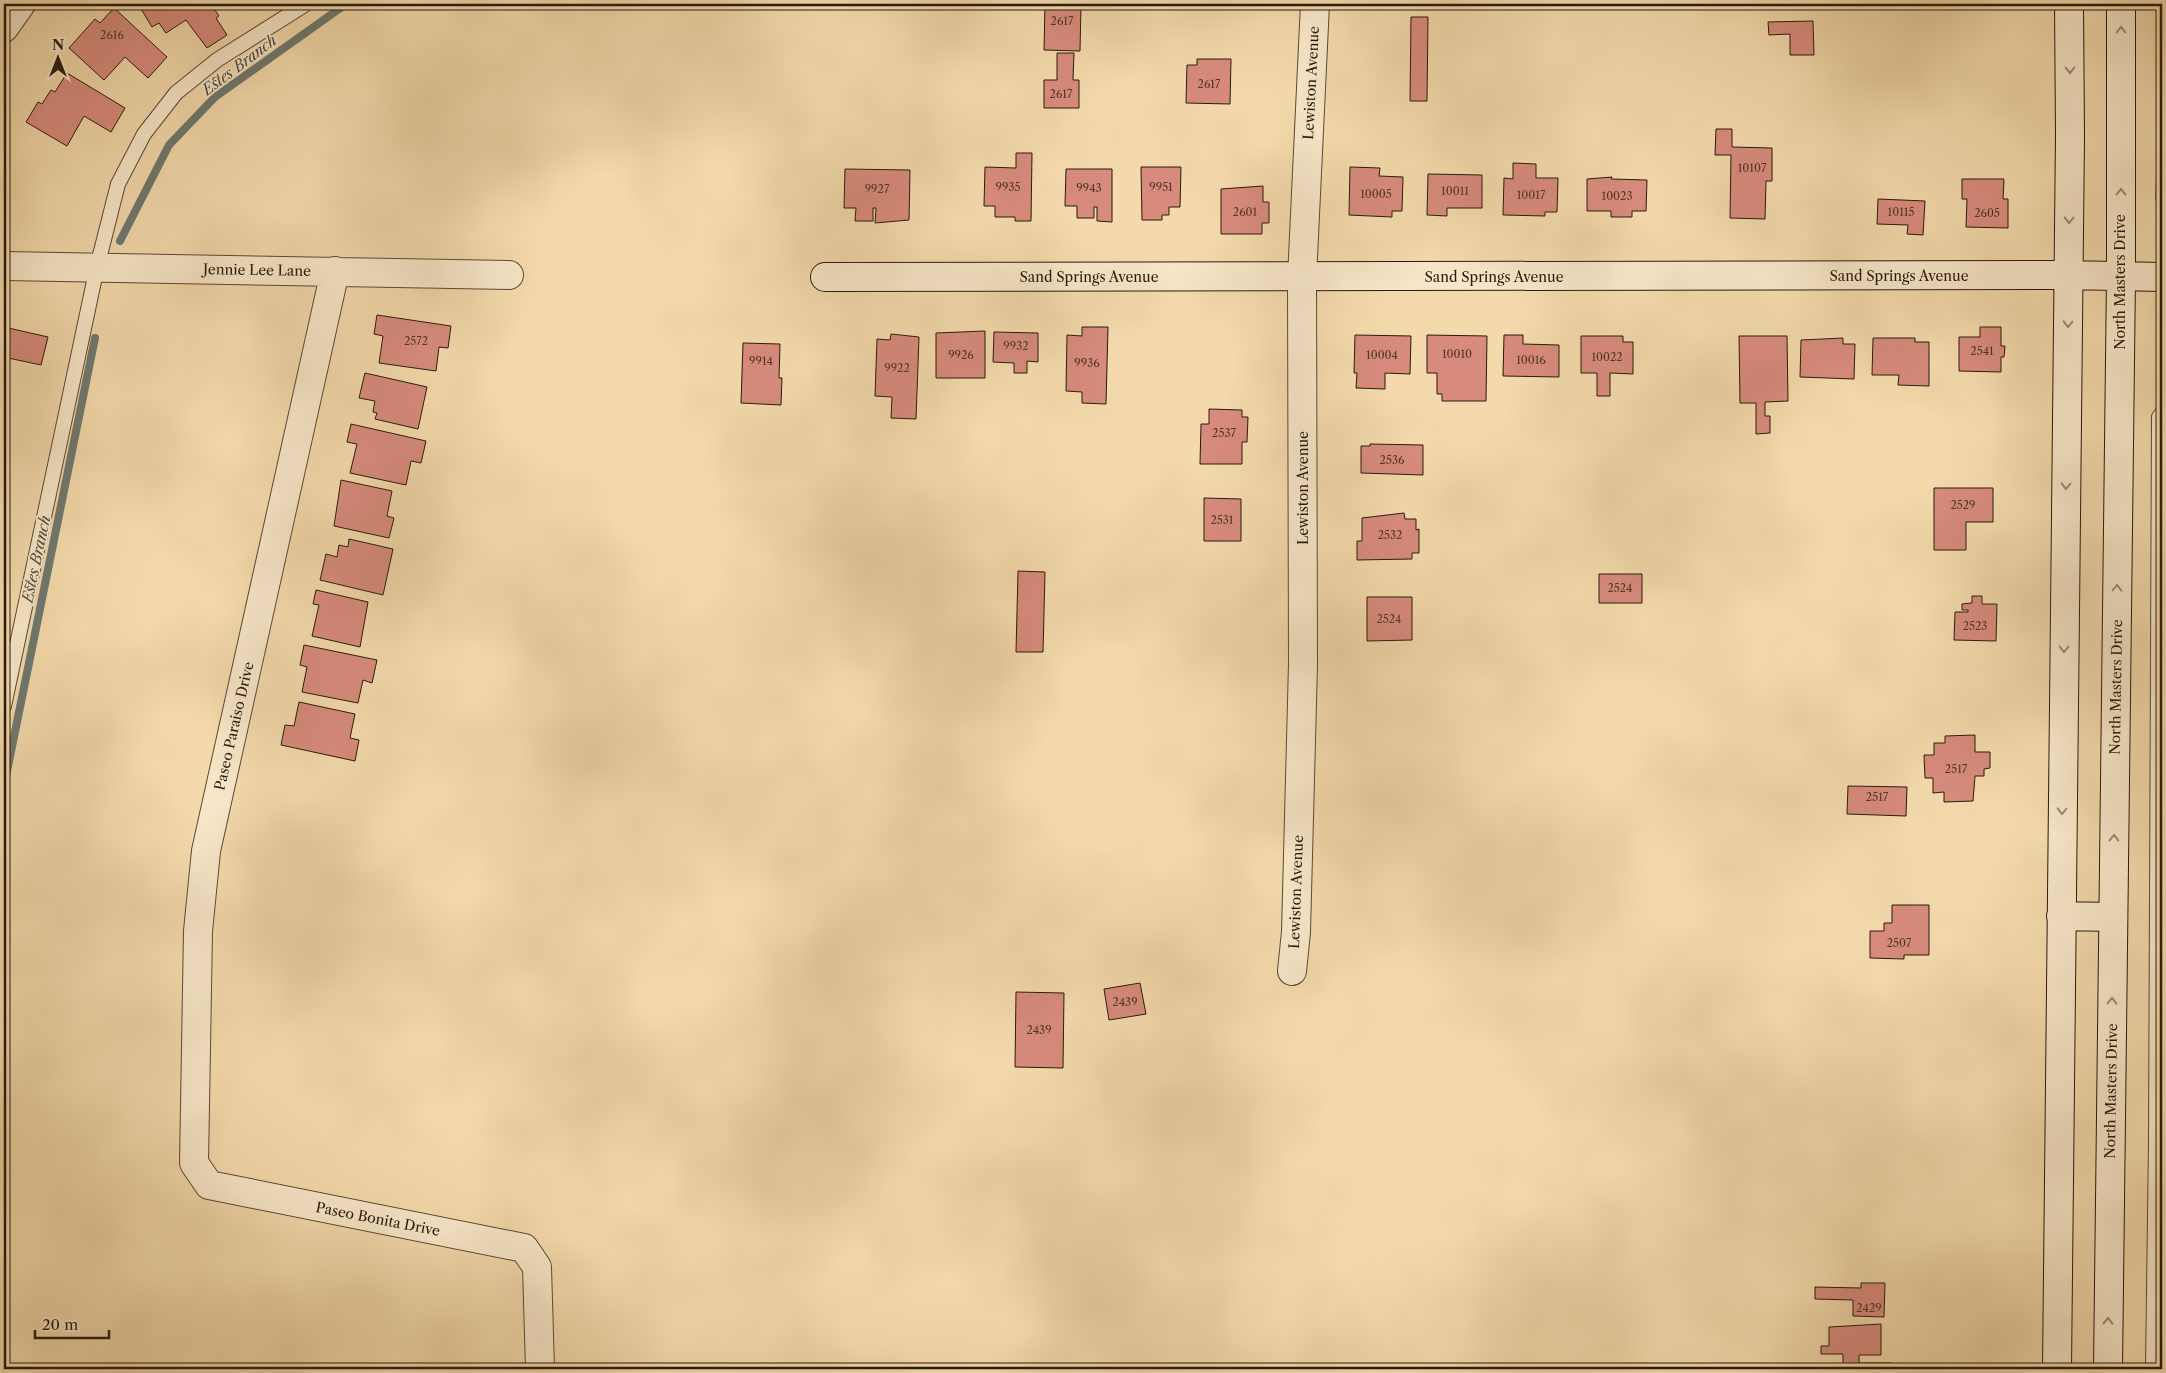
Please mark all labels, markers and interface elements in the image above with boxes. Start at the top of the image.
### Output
house number: 2617 [1051,14,1074,28]
one-way arrow [2116,25,2126,33]
street label: Lewiston Avenue [1299,26,1323,140]
house number: 2616 [100,28,124,42]
water label: Estes Branch [197,31,280,100]
north arrow [32,32,82,82]
text: N [52,36,64,54]
one-way arrow [2065,66,2075,74]
house number: 2617 [1198,77,1221,91]
house number: 2617 [1050,87,1073,101]
house number: 10107 [1738,161,1767,175]
house number: 9935 [996,180,1020,194]
house number: 9951 [1149,180,1173,194]
house number: 9943 [1076,181,1102,195]
house number: 9927 [865,182,890,196]
house number: 10011 [1441,184,1469,198]
house number: 10005 [1360,187,1392,201]
house number: 10017 [1517,188,1546,202]
one-way arrow [2116,188,2126,196]
house number: 10023 [1602,189,1632,203]
house number: 2601 [1233,205,1258,219]
house number: 10115 [1888,205,1914,219]
house number: 2605 [1974,206,2000,220]
street label: North Masters Drive [2111,214,2129,350]
one-way arrow [2064,216,2074,224]
street label: Jennie Lee Lane [201,260,311,280]
street label: Sand Springs Avenue [1829,267,1969,285]
street label: Sand Springs Avenue [1019,268,1159,286]
street label: Sand Springs Avenue [1424,268,1564,286]
one-way arrow [2063,320,2073,328]
house number: 2572 [404,334,428,348]
house number: 9932 [1003,339,1029,353]
house number: 2541 [1970,344,1994,358]
house number: 10010 [1442,347,1472,361]
house number: 9926 [948,348,974,362]
house number: 10004 [1366,348,1398,362]
house number: 10022 [1591,350,1623,364]
house number: 10016 [1516,353,1546,367]
house number: 9914 [749,354,773,368]
house number: 9936 [1074,356,1100,370]
house number: 9922 [884,361,910,375]
house number: 2537 [1212,426,1236,440]
street label: Lewiston Avenue [1294,431,1312,545]
house number: 2536 [1380,453,1405,467]
one-way arrow [2061,483,2071,491]
house number: 2529 [1950,498,1976,512]
house number: 2531 [1211,513,1234,527]
water label: Estes Branch [17,514,55,605]
house number: 2532 [1378,528,1402,542]
house number: 2524 [1608,581,1632,595]
one-way arrow [2112,584,2122,592]
house number: 2524 [1377,612,1401,626]
house number: 2523 [1963,619,1987,633]
street label: North Masters Drive [2106,619,2126,755]
one-way arrow [2059,646,2069,653]
street label: Paseo Paraiso Drive [210,660,258,792]
house number: 2517 [1945,762,1968,776]
house number: 2517 [1866,790,1889,804]
one-way arrow [2057,808,2067,816]
one-way arrow [2109,834,2119,842]
street label: Lewiston Avenue [1285,835,1307,949]
house number: 2507 [1887,936,1912,950]
house number: 2439 [1112,995,1138,1009]
one-way arrow [2107,996,2117,1004]
house number: 2439 [1026,1023,1052,1037]
street label: North Masters Drive [2101,1023,2121,1159]
street label: Paseo Bonita Drive [314,1198,442,1240]
house number: 2429 [1856,1301,1882,1315]
scale bar [35,1308,109,1340]
text: 20 m [42,1315,78,1334]
one-way arrow [2103,1316,2113,1324]

